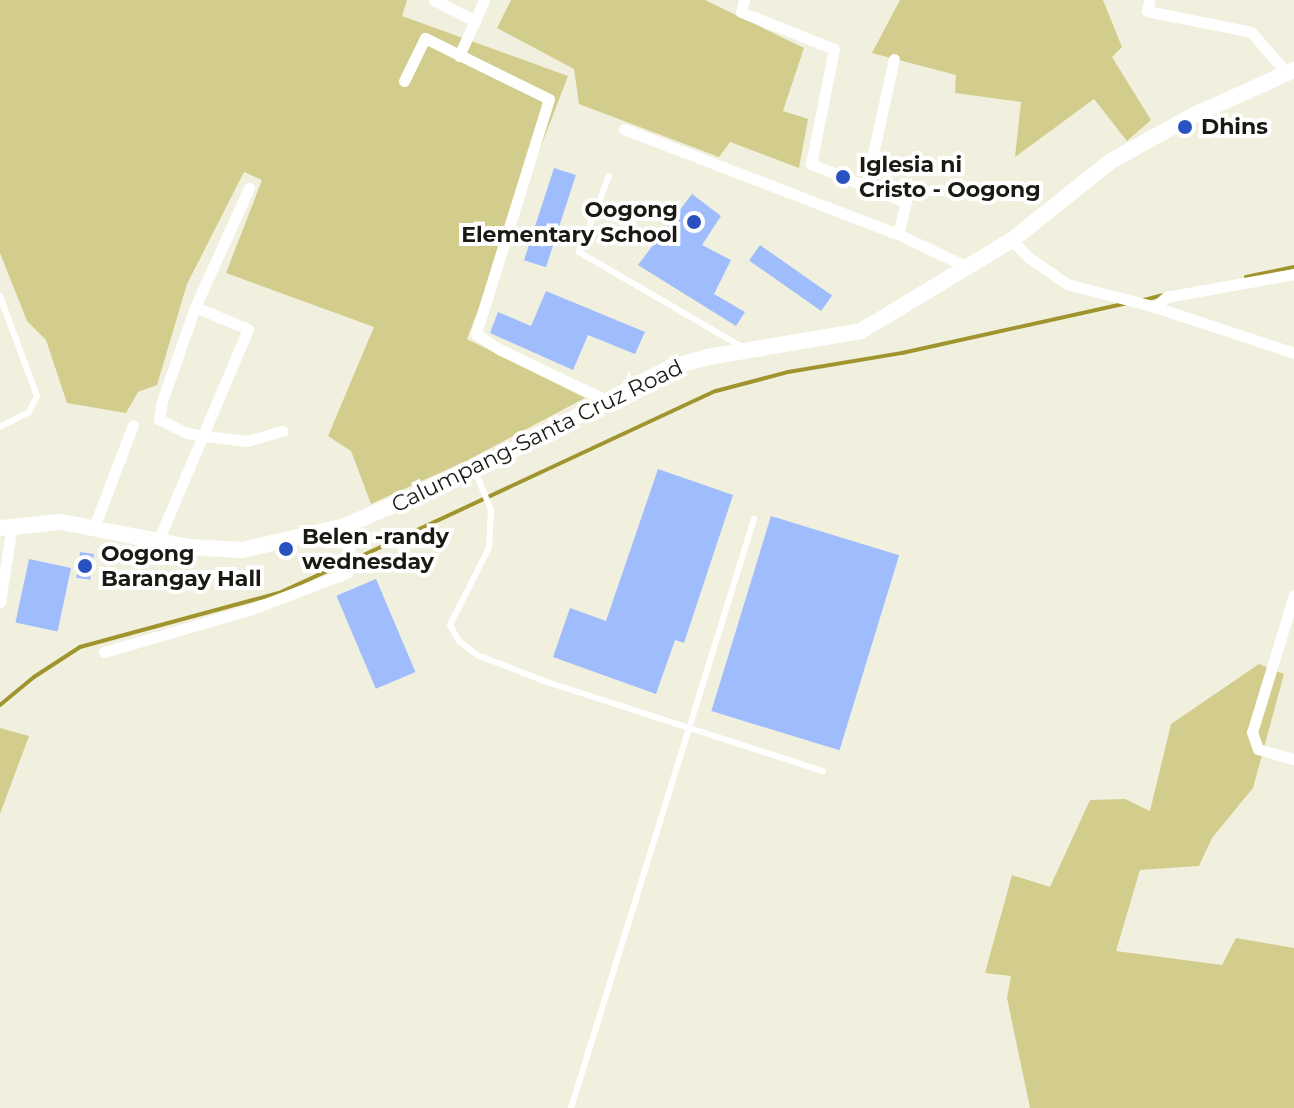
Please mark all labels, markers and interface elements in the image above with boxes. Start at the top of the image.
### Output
place label: Dhins [1201,114,1268,140]
marker: Dhins [1176,118,1194,136]
place label: Iglesia ni Cristo - Oogong [859,151,1041,202]
marker: Iglesia ni Cristo - Oogong [834,168,852,186]
place label: Oogong Elementary School [461,196,678,248]
marker: Oogong Elementary School [685,213,703,231]
street label: Calumpang-Santa Cruz Road [387,354,687,518]
place label: Belen -randy wednesday [302,523,449,574]
place label: Oogong Barangay Hall [101,540,262,592]
marker: Belen -randy wednesday [277,540,295,558]
marker: Oogong Barangay Hall [76,557,94,575]

